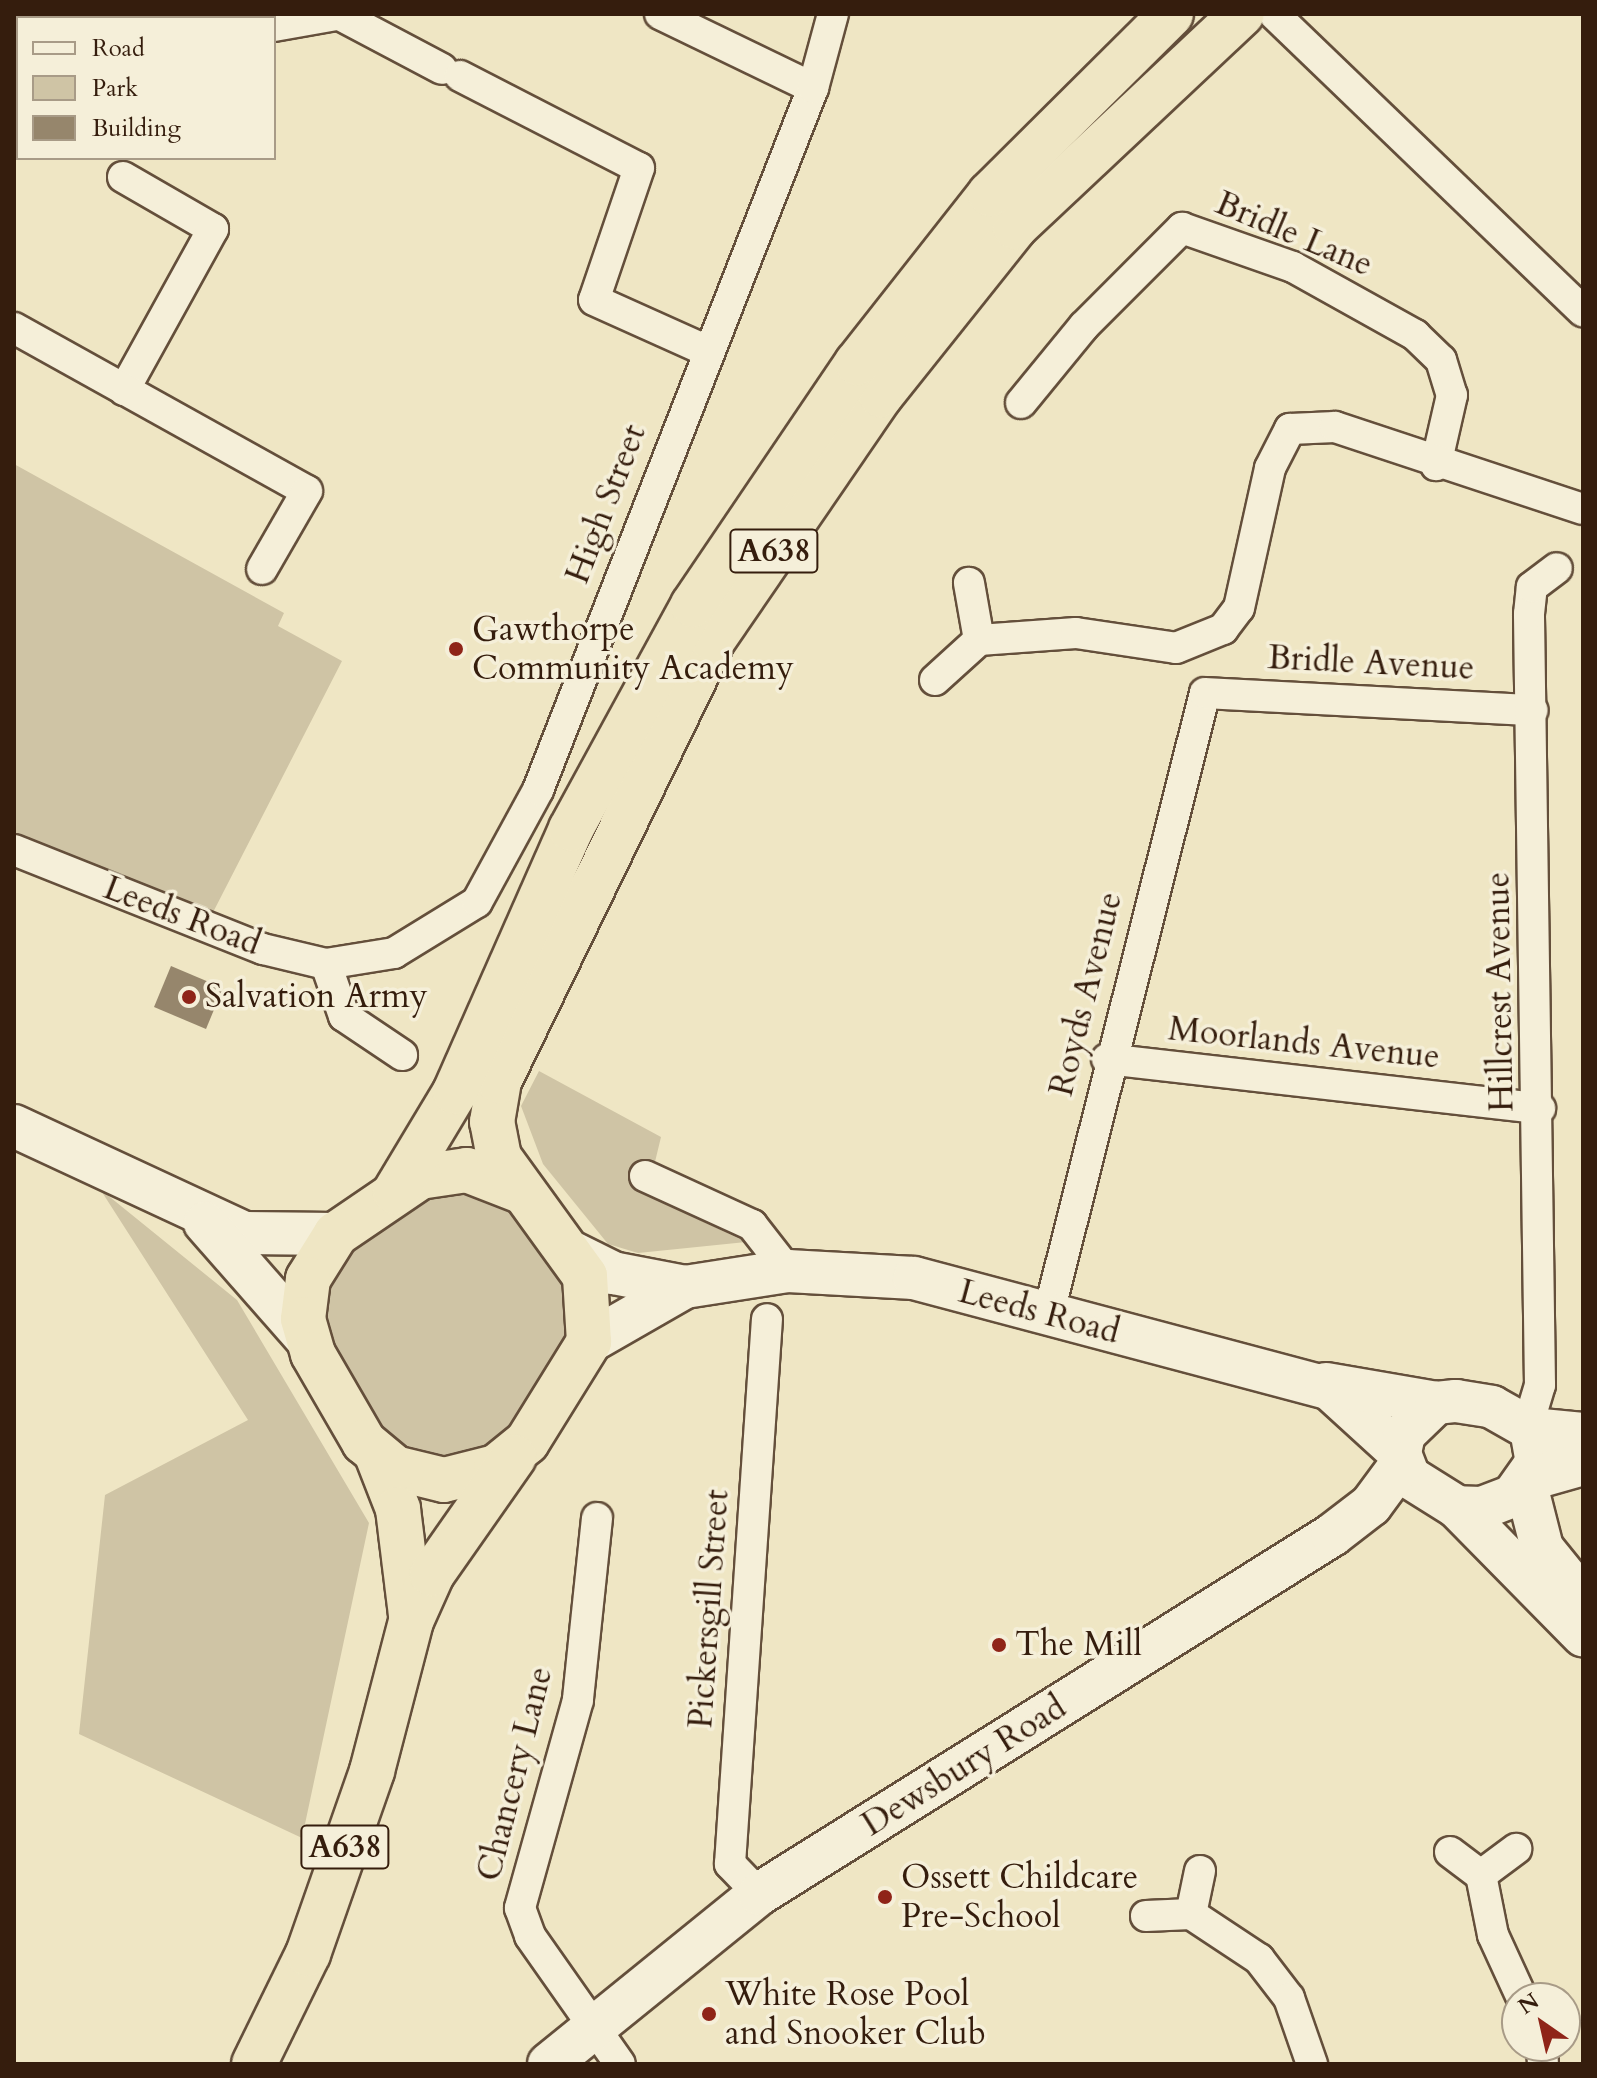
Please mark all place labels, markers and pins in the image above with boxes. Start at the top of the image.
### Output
place label: Gawthorpe Community Academy [472,609,794,688]
marker: Gawthorpe Community Academy [447,640,465,658]
place label: Salvation Army [205,977,428,1017]
marker: Salvation Army [180,988,198,1006]
place label: The Mill [1015,1625,1142,1665]
marker: The Mill [990,1636,1008,1654]
place label: Ossett Childcare Pre-School [901,1857,1138,1936]
marker: Ossett Childcare Pre-School [876,1888,894,1906]
place label: White Rose Pool and Snooker Club [725,1974,986,2054]
marker: White Rose Pool and Snooker Club [700,2005,718,2023]

